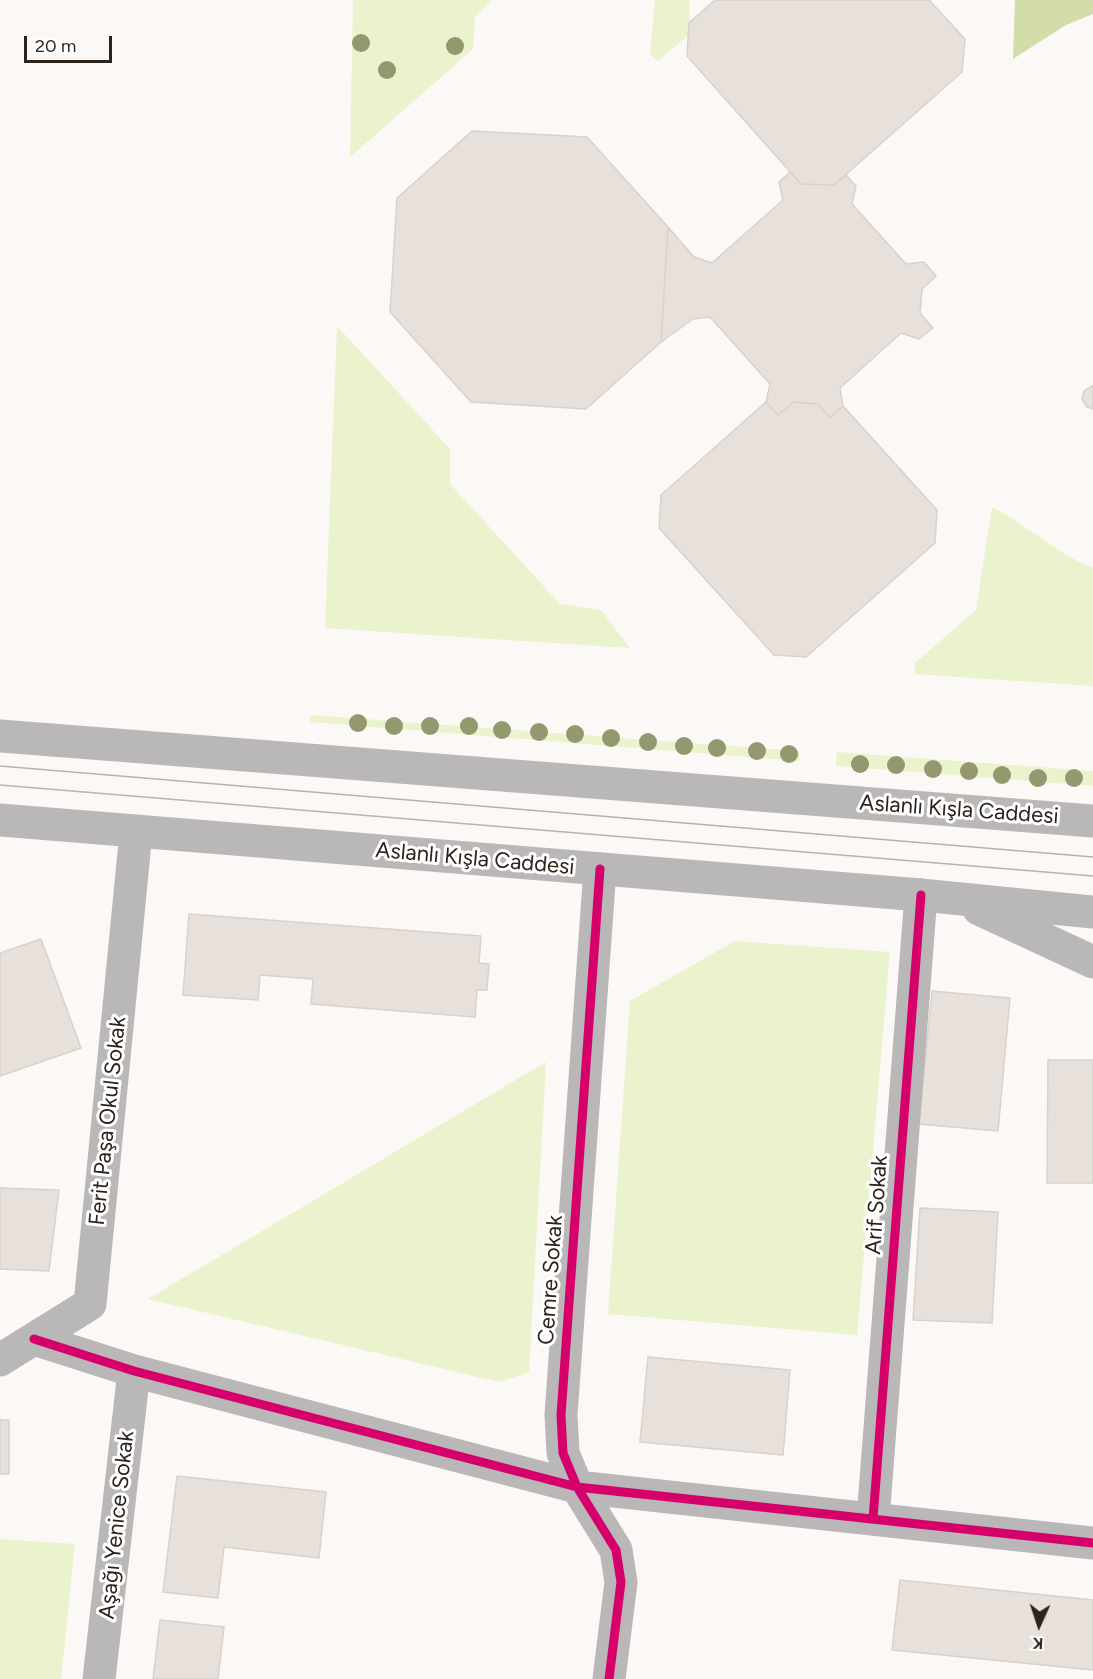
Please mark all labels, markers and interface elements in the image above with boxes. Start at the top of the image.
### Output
scale bar [27,24,116,62]
text: 20 m [35,35,76,57]
street label: Aslanlı Kışla Caddesi [859,790,1059,830]
street label: Aslanlı Kışla Caddesi [375,837,575,881]
street label: Ferit Paşa Okul Sokak [84,1015,132,1227]
street label: Arif Sokak [860,1154,894,1256]
street label: Cemre Sokak [533,1214,569,1346]
street label: Aşağı Yenice Sokak [94,1430,140,1620]
north arrow [1009,1595,1069,1655]
text: K [1032,1634,1044,1653]

